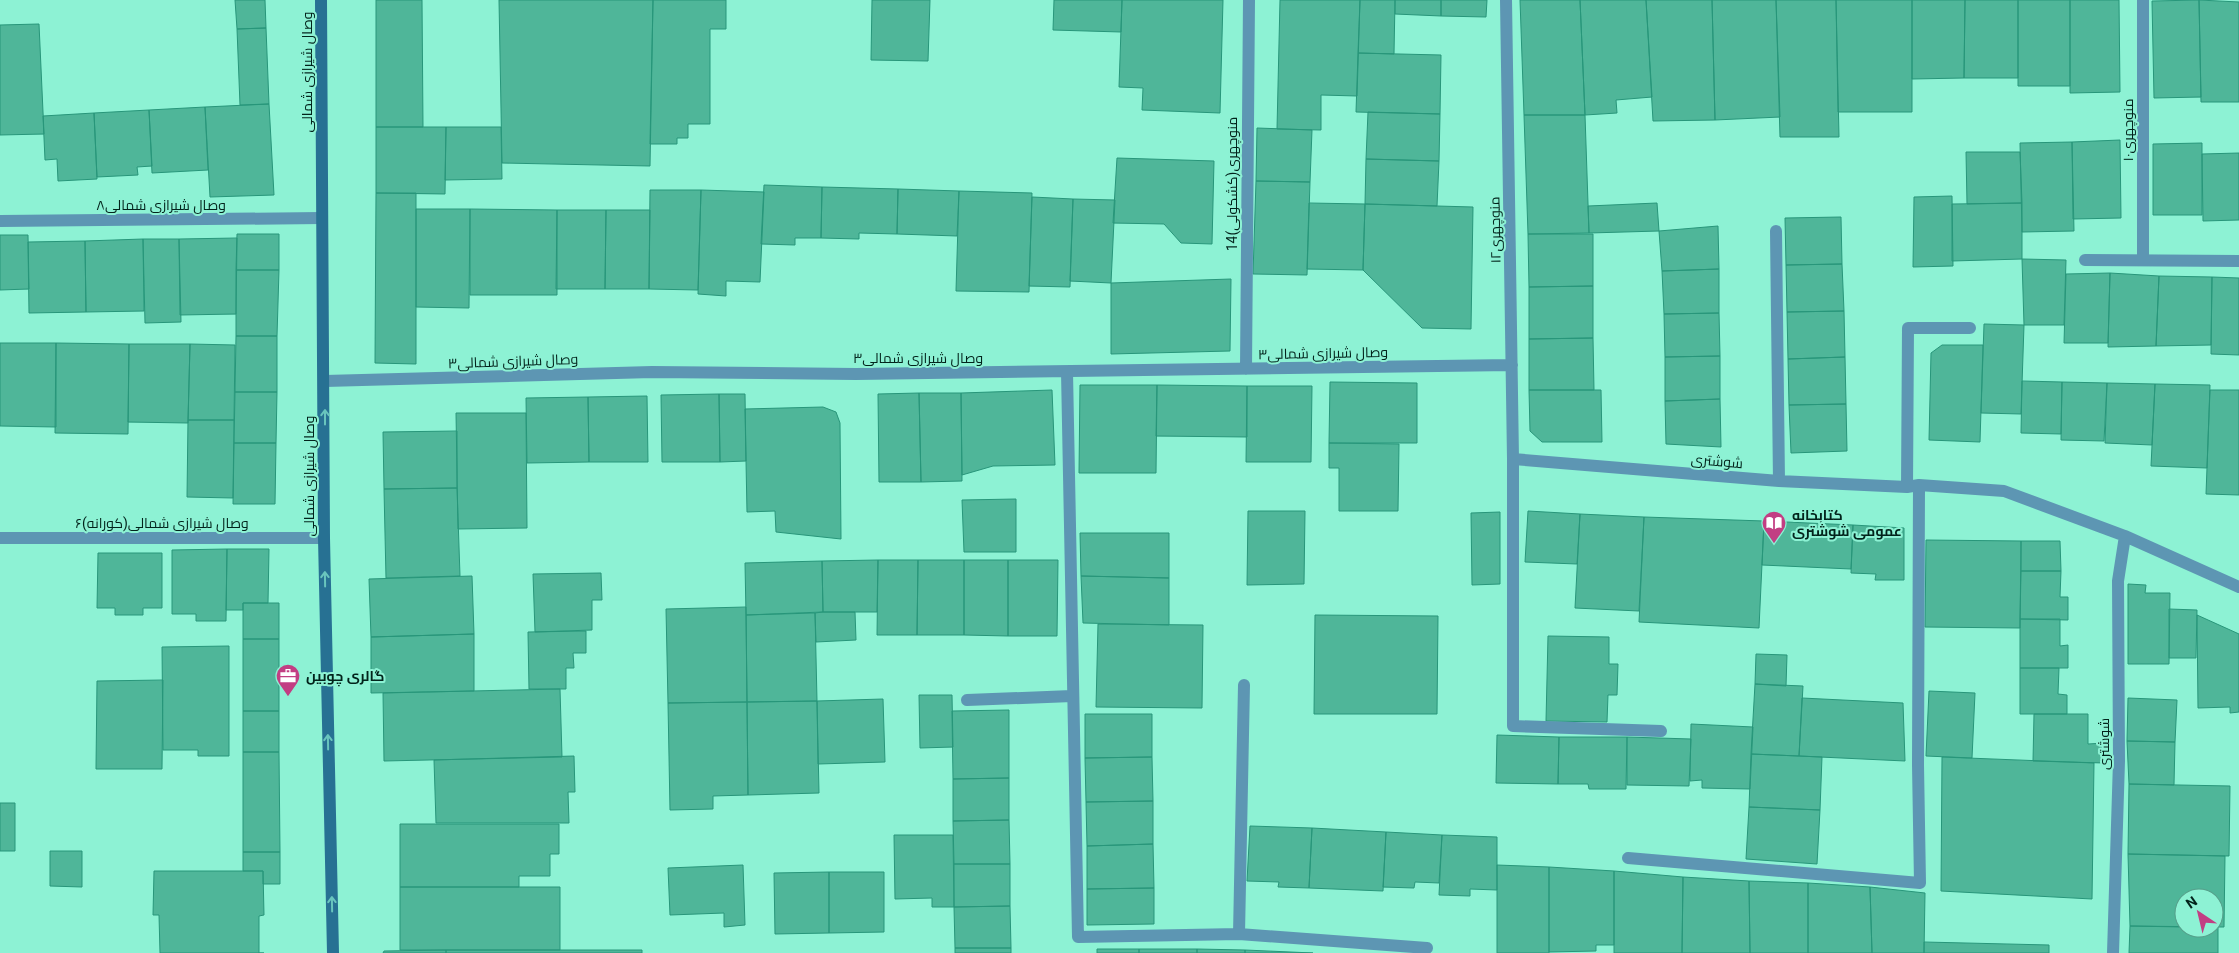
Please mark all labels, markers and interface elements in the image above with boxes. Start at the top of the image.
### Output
street label: وصال شیرازی شمالی [299,12,316,132]
street label: منوچهری۱۰ [2120,99,2138,161]
street label: 14منوچهری(کشکولی) [1224,117,1242,251]
street label: منوچهری۱۲ [1486,196,1506,263]
street label: وصال شیرازی شمالی۸ [96,197,226,214]
street label: وصال شیرازی شمالی۳ [1258,344,1388,363]
street label: وصال شیرازی شمالی۳ [853,350,983,367]
street label: وصال شیرازی شمالی۳ [448,351,578,372]
one-way arrow [320,409,329,425]
street label: وصال شیرازی شمالی [301,416,318,536]
street label: شوشتری [1690,451,1744,471]
place label: کتابخانه عمومی شوشتری [1792,507,1902,540]
library icon: کتابخانه عمومی شوشتری [1761,510,1787,544]
street label: ۶وصال شیرازی شمالی(کورانه) [75,515,249,532]
one-way arrow [320,572,330,588]
office icon: گالری چوبین [275,663,301,697]
place label: گالری چوبین [306,668,384,687]
street label: شوشتری [2096,718,2112,770]
one-way arrow [323,734,333,750]
north arrow [2174,888,2224,938]
text: N [2183,893,2200,912]
one-way arrow [327,897,336,913]

